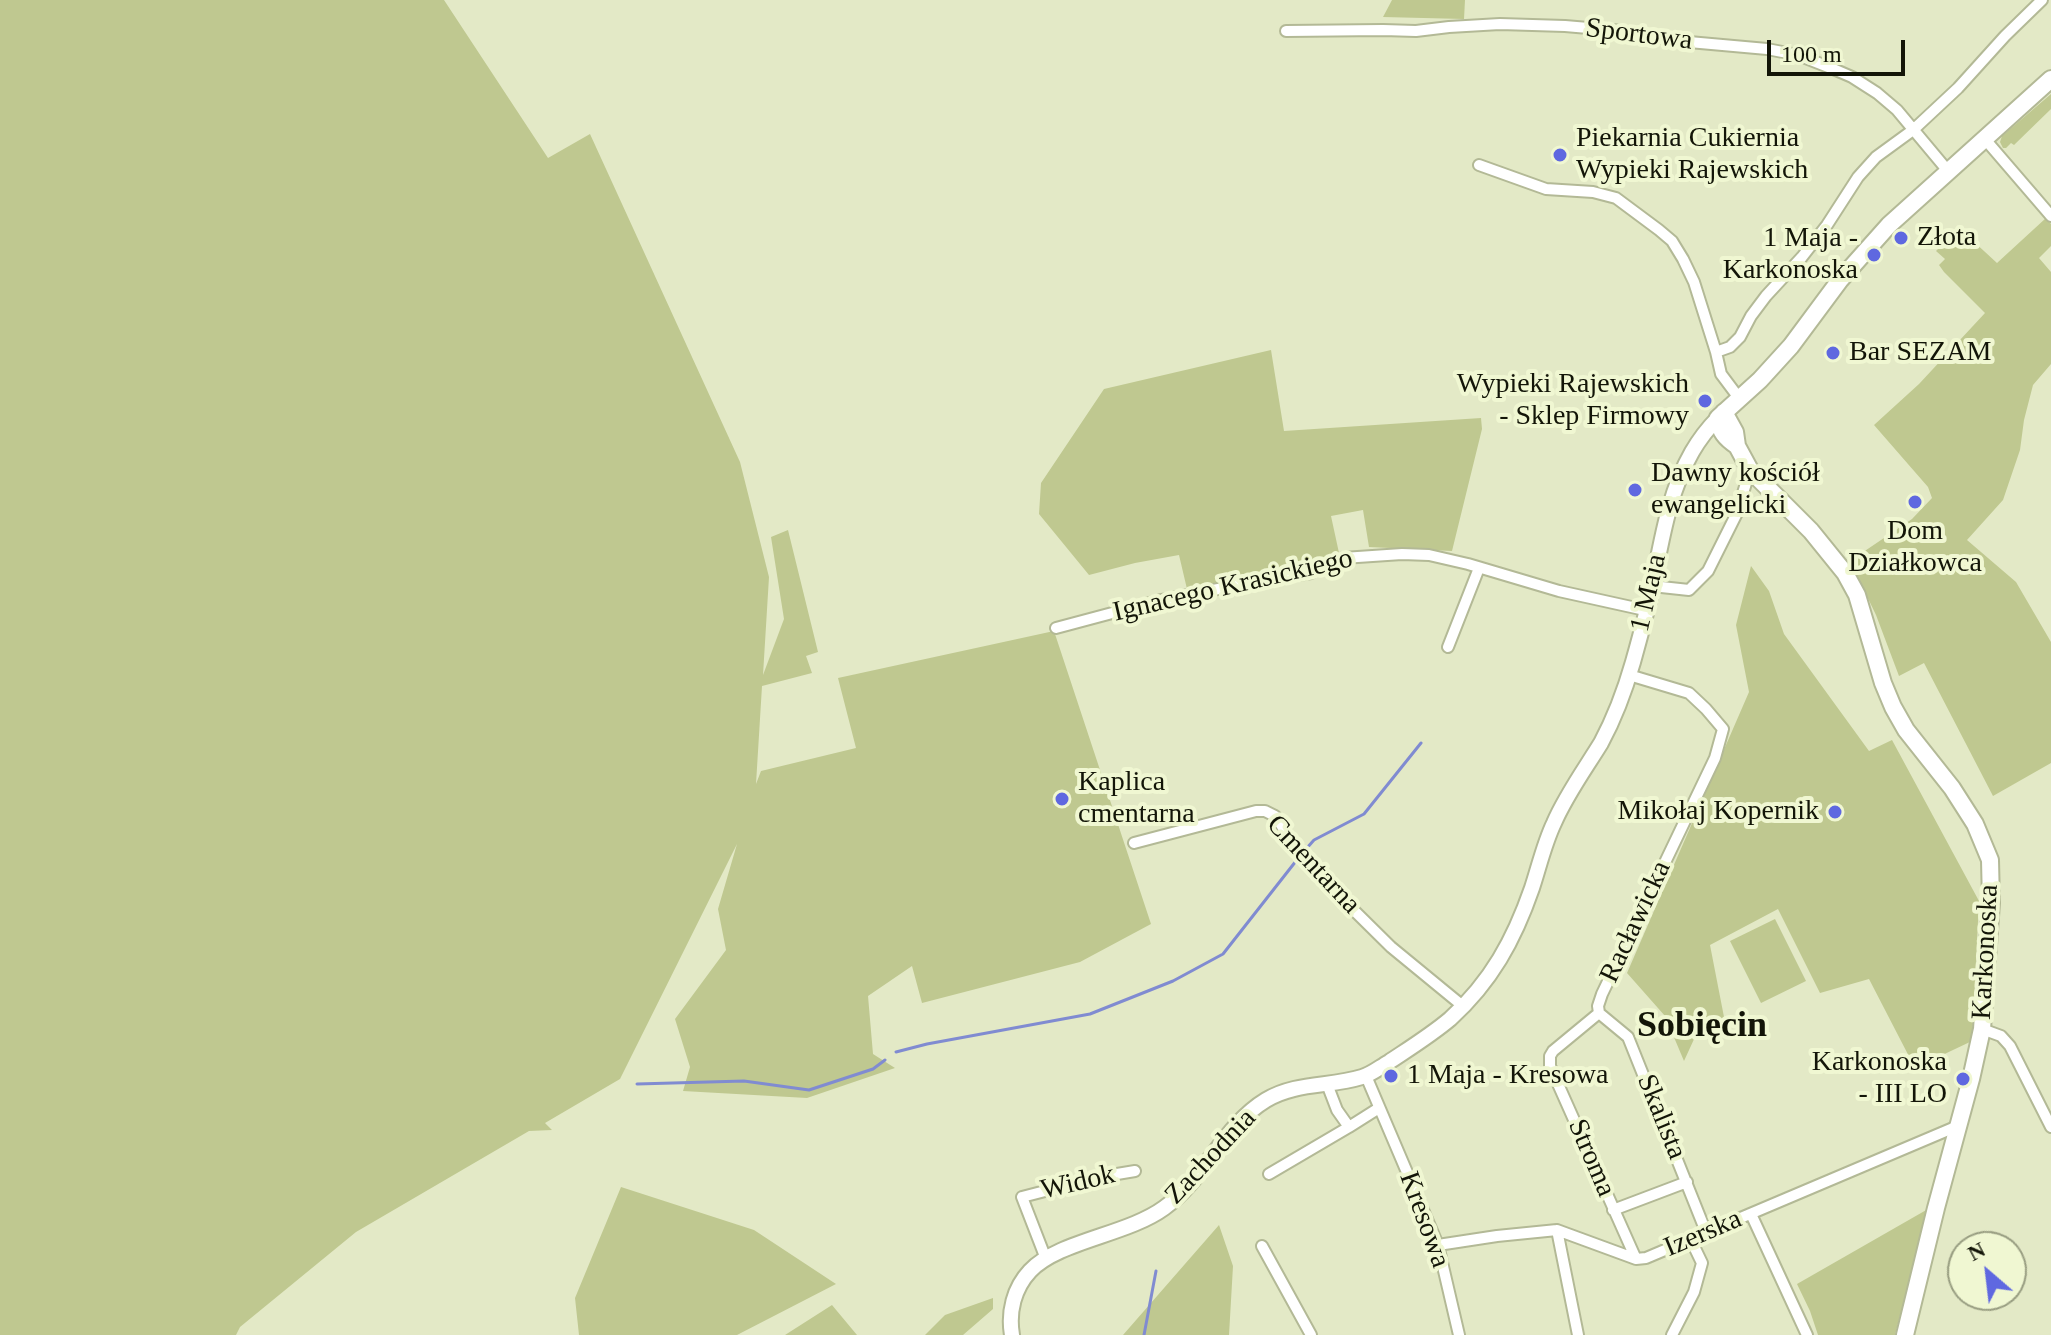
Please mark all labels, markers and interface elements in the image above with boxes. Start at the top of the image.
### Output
street label: Sportowa [1584,12,1694,58]
scale bar [1771,24,1909,74]
text: 100 m [1781,41,1842,67]
place label: Piekarnia Cukiernia Wypieki Rajewskich [1576,122,1808,188]
marker: Piekarnia Cukiernia Wypieki Rajewskich [1551,146,1569,164]
place label: Złota [1917,221,1976,255]
place label: 1 Maja - Karkonoska [1723,222,1858,288]
marker: Złota [1892,229,1910,247]
marker: 1 Maja - Karkonoska [1865,246,1883,264]
place label: Bar SEZAM [1849,336,1991,370]
marker: Bar SEZAM [1824,344,1842,362]
place label: Wypieki Rajewskich - Sklep Firmowy [1457,368,1689,434]
marker: Wypieki Rajewskich - Sklep Firmowy [1696,392,1714,410]
place label: Dawny kościół ewangelicki [1651,457,1820,523]
marker: Dawny kościół ewangelicki [1626,481,1644,499]
marker: Dom Działkowca [1906,493,1924,511]
place label: Dom Działkowca [1848,515,1982,581]
street label: Ignacego Krasickiego [1110,542,1356,630]
street label: 1 Maja [1624,551,1674,635]
place label: Kaplica cmentarna [1078,766,1195,832]
marker: Kaplica cmentarna [1053,790,1071,808]
place label: Mikołaj Kopernik [1618,795,1819,829]
marker: Mikołaj Kopernik [1826,803,1844,821]
street label: Cmentarna [1259,809,1367,921]
street label: Racławicka [1593,856,1679,988]
street label: Karkonoska [1966,884,2006,1020]
district label: Sobięcin [1637,1005,1767,1049]
place label: Karkonoska - III LO [1812,1046,1947,1112]
place label: 1 Maja - Kresowa [1407,1059,1608,1093]
marker: 1 Maja - Kresowa [1382,1067,1400,1085]
street label: Skalista [1629,1070,1693,1164]
marker: Karkonoska - III LO [1954,1070,1972,1088]
street label: Zachodnia [1158,1102,1264,1212]
street label: Stroma [1560,1114,1622,1202]
street label: Widok [1038,1158,1118,1208]
street label: Kresowa [1391,1167,1457,1273]
street label: Izerska [1659,1203,1747,1265]
north arrow [1947,1231,2027,1311]
text: N [1964,1236,1989,1266]

